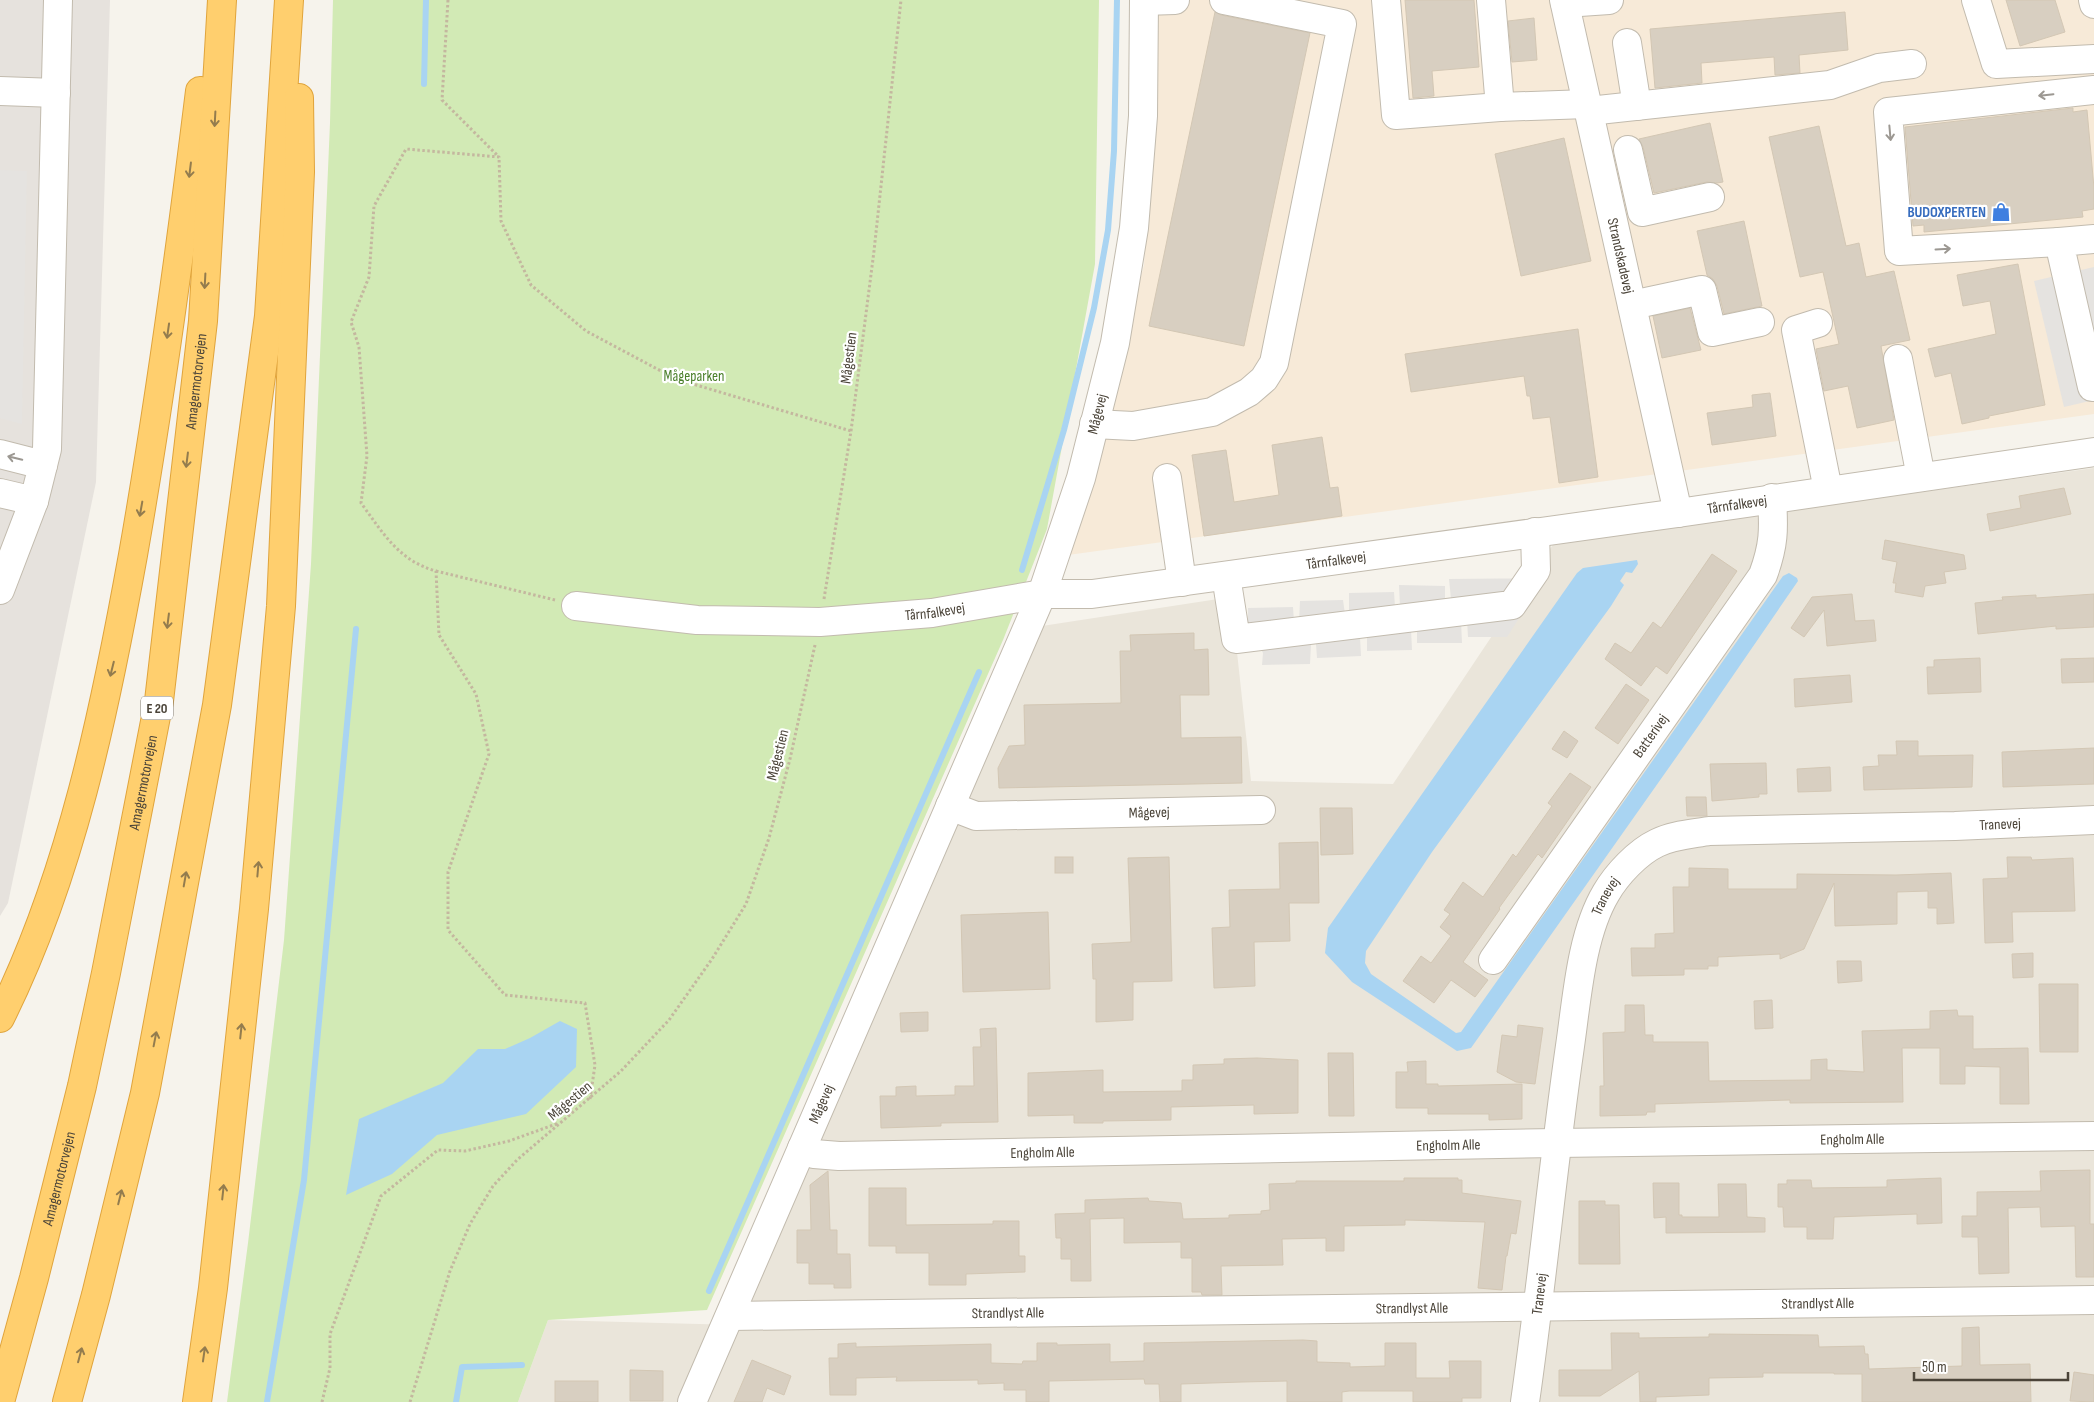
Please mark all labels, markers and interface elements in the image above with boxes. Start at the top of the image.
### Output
one-way arrow [2038,90,2054,100]
one-way arrow [211,110,220,126]
one-way arrow [1885,125,1894,141]
one-way arrow [185,162,195,178]
shop icon: BUDOXPERTEN [1990,201,2012,223]
place label: BUDOXPERTEN [1907,203,1986,222]
street label: Strandskadevej [1603,216,1639,296]
one-way arrow [1935,244,1951,253]
one-way arrow [201,272,210,288]
one-way arrow [163,323,173,339]
street label: Mågestien [836,331,862,385]
street label: Amagermotorvejen [181,332,211,431]
park label: Mågeparken [664,367,724,386]
street label: Mågevej [1083,391,1111,436]
one-way arrow [182,451,192,467]
one-way arrow [8,453,24,462]
street label: Tårnfalkevej [1706,491,1768,518]
one-way arrow [135,500,145,516]
street label: Tårnfalkevej [1305,547,1367,574]
street label: Tårnfalkevej [904,598,966,625]
one-way arrow [163,613,173,629]
one-way arrow [107,660,116,676]
road number: E 20 [141,696,173,720]
street label: Batterivej [1628,710,1672,761]
street label: Mågestien [763,728,793,782]
street label: Amagermotorvejen [124,734,162,833]
street label: Mågevej [1128,802,1170,822]
street label: Tranevej [1979,814,2022,834]
one-way arrow [253,861,262,877]
one-way arrow [181,872,191,888]
street label: Tranevej [1587,872,1624,918]
one-way arrow [236,1023,246,1039]
one-way arrow [151,1031,161,1047]
street label: Mågestien [544,1077,596,1125]
street label: Mågevej [804,1081,838,1126]
street label: Engholm Alle [1820,1129,1885,1149]
street label: Amagermotorvejen [38,1130,80,1229]
street label: Engholm Alle [1416,1135,1481,1155]
street label: Engholm Alle [1010,1142,1075,1162]
one-way arrow [218,1185,228,1201]
one-way arrow [115,1190,125,1206]
street label: Tranevej [1527,1272,1551,1316]
street label: Strandlyst Alle [1781,1293,1854,1313]
street label: Strandlyst Alle [1375,1298,1448,1318]
street label: Strandlyst Alle [971,1303,1044,1323]
one-way arrow [199,1346,209,1362]
one-way arrow [76,1347,85,1363]
scale bar [1914,1350,2068,1382]
text: 50 m [1922,1358,1947,1377]

